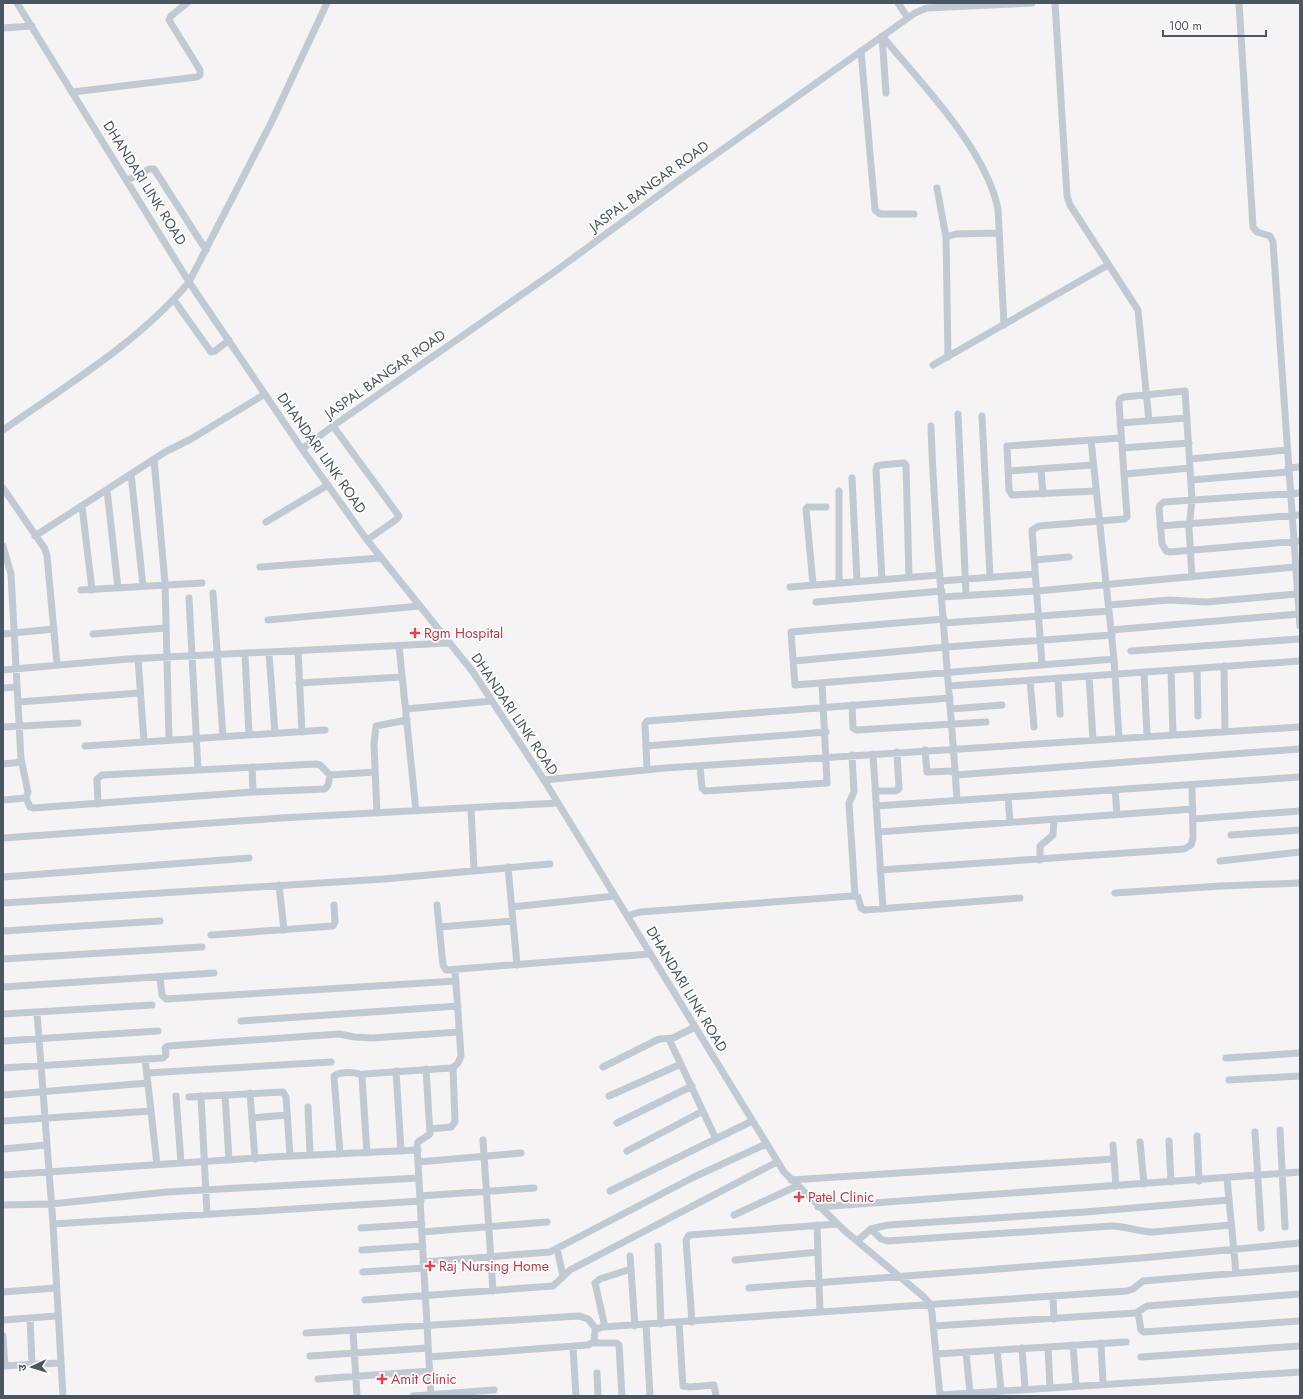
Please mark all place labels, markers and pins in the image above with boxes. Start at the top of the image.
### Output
place label: Rgm Hospital [424,623,503,643]
marker: Rgm Hospital [409,627,421,639]
place label: Patel Clinic [808,1187,874,1207]
marker: Patel Clinic [793,1191,805,1203]
place label: Raj Nursing Home [439,1256,549,1276]
marker: Raj Nursing Home [424,1260,436,1272]
place label: Amit Clinic [391,1369,457,1389]
marker: Amit Clinic [376,1373,388,1385]

